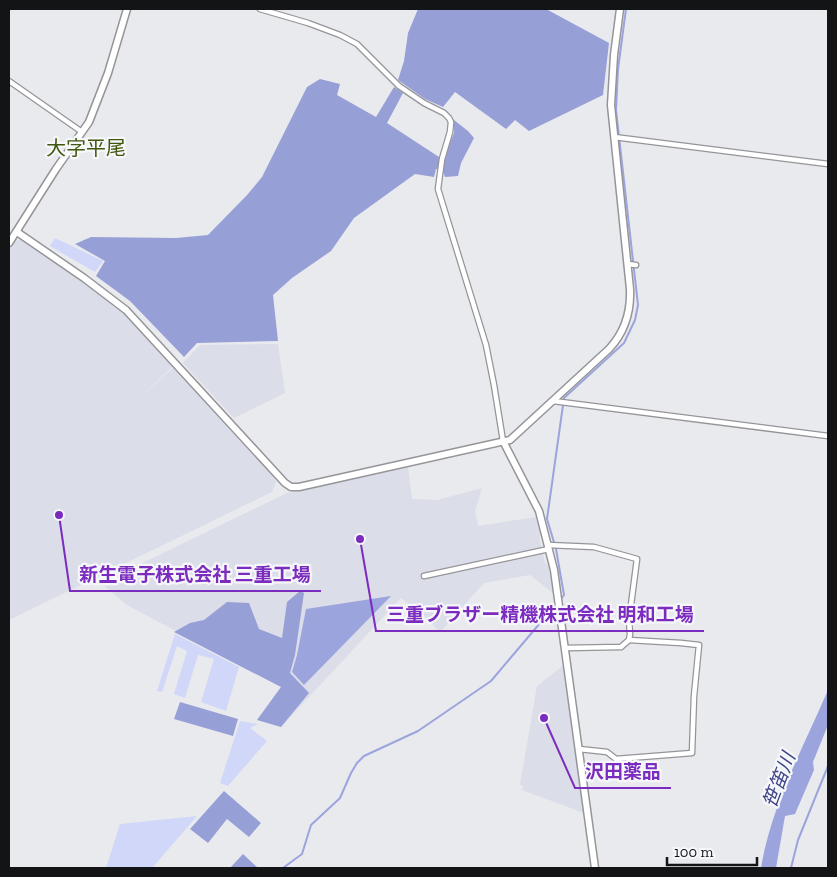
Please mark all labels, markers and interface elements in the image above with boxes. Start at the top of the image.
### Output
district label: 大字平尾 [46,136,126,160]
callout: 新生電子株式会社 三重工場 [70,557,321,591]
text: 新生電子株式会社 三重工場 [79,563,311,586]
callout: 三重ブラザー精機株式会社 明和工場 [376,597,704,631]
text: 三重ブラザー精機株式会社 明和工場 [386,603,694,626]
water label: 笹笛川 [758,747,801,811]
callout: 沢田薬品 [575,754,671,788]
text: 沢田薬品 [585,760,661,783]
scale bar [667,834,757,866]
text: 100 m [674,843,713,861]

